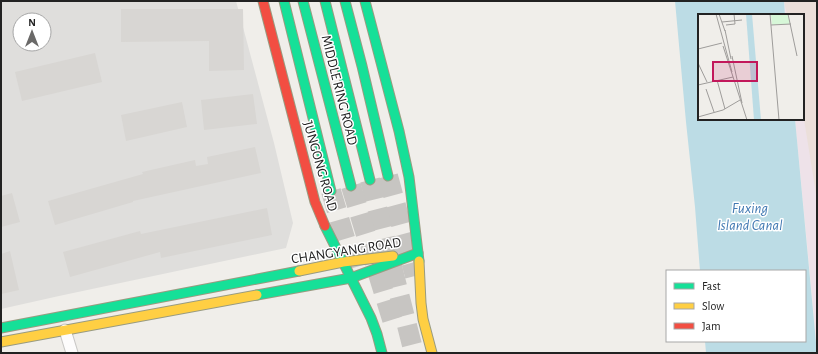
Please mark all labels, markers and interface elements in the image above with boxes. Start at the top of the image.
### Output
north arrow [12,12,52,52]
inset map [698,14,804,120]
text: N [28,17,36,28]
street label: MIDDLE RING ROAD [319,34,359,147]
street label: JUNGONG ROAD [300,120,340,213]
water label: Fuxing Island Canal [717,201,783,233]
street label: CHANGYANG ROAD [290,235,402,267]
legend [666,270,806,342]
text: Fast [702,280,721,292]
text: Slow [702,300,724,312]
text: Jam [702,320,721,332]

